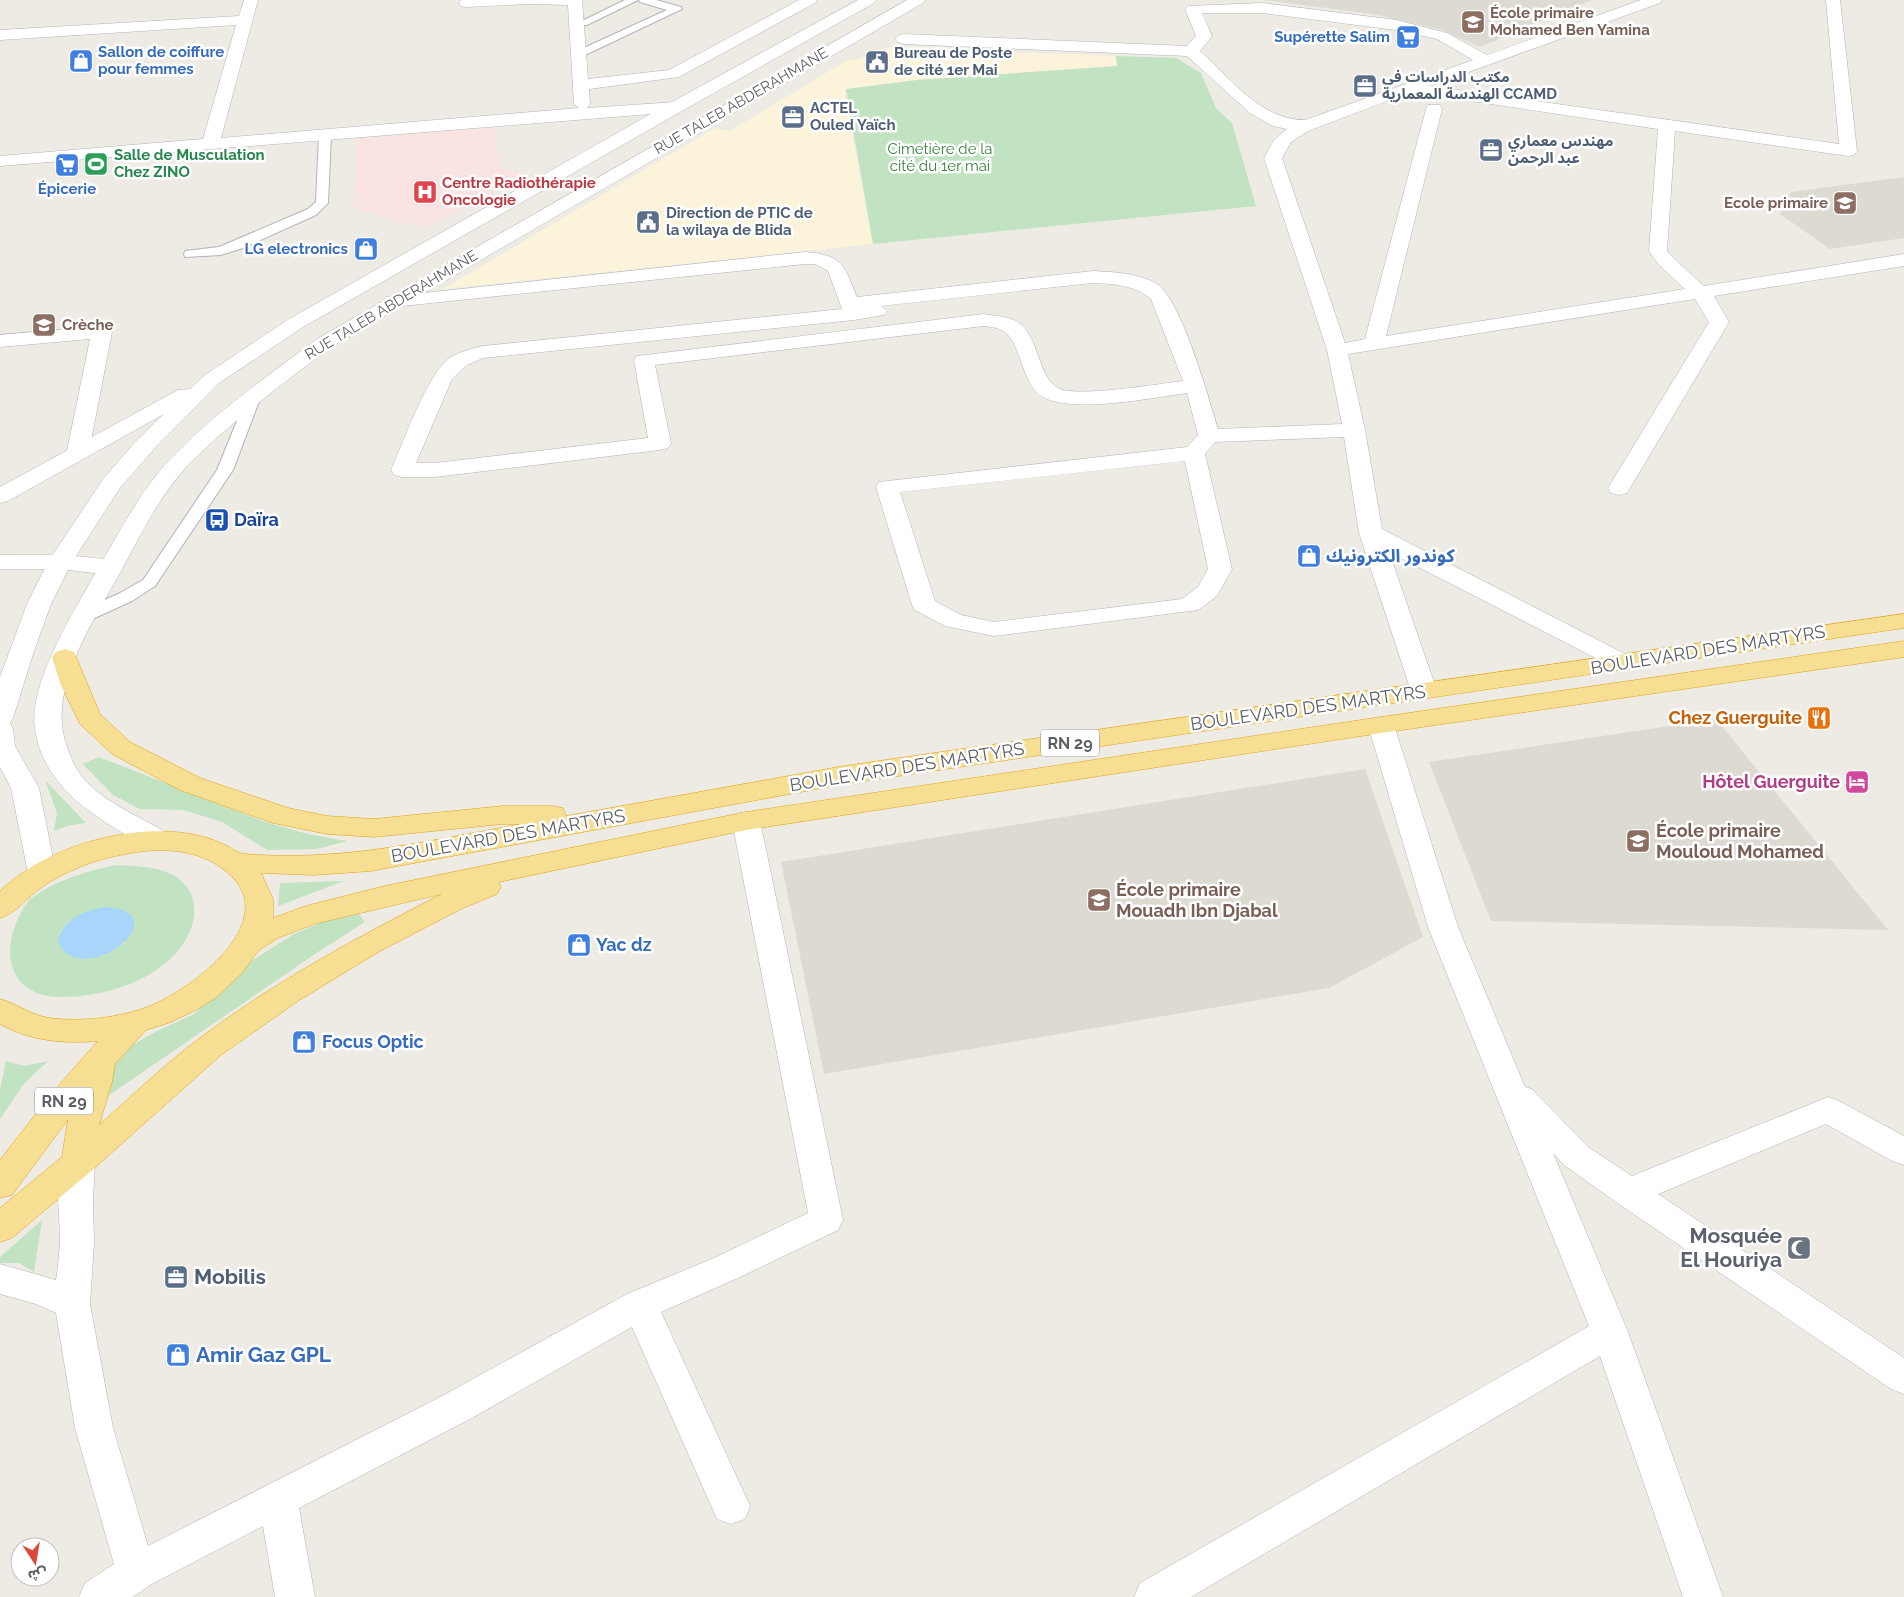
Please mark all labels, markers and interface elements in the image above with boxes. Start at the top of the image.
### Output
place label: École primaire Mohamed Ben Yamina [1490,4,1650,39]
school or university icon: École primaire Mohamed Ben Yamina [1460,9,1486,35]
supermarket icon: Supérette Salim [1395,24,1421,50]
place label: Supérette Salim [1274,28,1390,46]
place label: Sallon de coiffure pour femmes [98,43,224,78]
street label: RUE TALEB ABDERAHMANE [651,44,831,158]
place label: Bureau de Poste de cité 1er Mai [894,44,1012,79]
shop icon: Sallon de coiffure pour femmes [68,48,94,74]
public building icon: Bureau de Poste de cité 1er Mai [864,49,890,75]
place label: مكتب الدراسات في الهندسة المعمارية CCAMD [1382,68,1557,103]
office icon: مكتب الدراسات في الهندسة المعمارية CCAMD [1352,73,1378,99]
place label: ACTEL Ouled Yaïch [810,99,896,134]
office icon: ACTEL Ouled Yaïch [780,104,806,130]
place label: مهندس معماري عبد الرحمن [1508,132,1613,167]
office icon: مهندس معماري عبد الرحمن [1478,137,1504,163]
park label: Cimetière de la cité du 1er mai [887,140,993,175]
place label: Salle de Musculation Chez ZINO [114,146,265,181]
sports icon: Salle de Musculation Chez ZINO [83,151,109,177]
supermarket icon: Épicerie [54,152,80,178]
place label: Centre Radiothérapie Oncologie [442,174,596,209]
hospital icon: Centre Radiothérapie Oncologie [412,179,438,205]
place label: Épicerie [38,180,96,198]
school or university icon: Ecole primaire [1832,190,1858,216]
place label: Ecole primaire [1724,194,1828,212]
place label: Direction de PTIC de la wilaya de Blida [666,204,813,239]
public building icon: Direction de PTIC de la wilaya de Blida [635,209,661,235]
shop icon: LG electronics [353,236,379,262]
place label: LG electronics [245,240,348,258]
street label: RUE TALEB ABDERAHMANE [301,246,481,364]
school or university icon: Crèche [31,312,57,338]
place label: Crèche [62,316,114,334]
bus stop icon: Daïra [204,507,230,533]
place label: Daïra [234,509,279,530]
shop icon: كوندور الكترونيك [1296,543,1322,569]
place label: كوندور الكترونيك [1326,545,1455,567]
street label: BOULEVARD DES MARTYRS [1589,621,1827,678]
street label: BOULEVARD DES MARTYRS [1189,681,1427,734]
restaurant icon: Chez Guerguite [1806,705,1832,731]
place label: Chez Guerguite [1668,707,1802,728]
road number: RN 29 [1041,730,1099,756]
street label: BOULEVARD DES MARTYRS [788,738,1026,795]
hotel icon: Hôtel Guerguite [1844,769,1870,795]
place label: Hôtel Guerguite [1702,771,1840,792]
street label: BOULEVARD DES MARTYRS [389,805,627,866]
place label: École primaire Mouloud Mohamed [1656,820,1824,862]
school or university icon: École primaire Mouloud Mohamed [1625,828,1651,854]
place label: École primaire Mouadh Ibn Djabal [1116,879,1278,921]
school or university icon: École primaire Mouadh Ibn Djabal [1086,887,1112,913]
shop icon: Yac dz [566,932,592,958]
place label: Yac dz [596,934,652,955]
shop icon: Focus Optic [291,1029,317,1055]
place label: Focus Optic [322,1031,424,1052]
road number: RN 29 [35,1088,93,1114]
place label: Mosquée El Houriya [1680,1223,1782,1272]
mosque icon: Mosquée El Houriya [1786,1235,1812,1261]
office icon: Mobilis [163,1264,189,1290]
place label: Mobilis [194,1264,266,1289]
shop icon: Amir Gaz GPL [165,1342,191,1368]
place label: Amir Gaz GPL [196,1342,332,1367]
north arrow [10,1537,60,1587]
text: ش [27,1565,49,1585]

